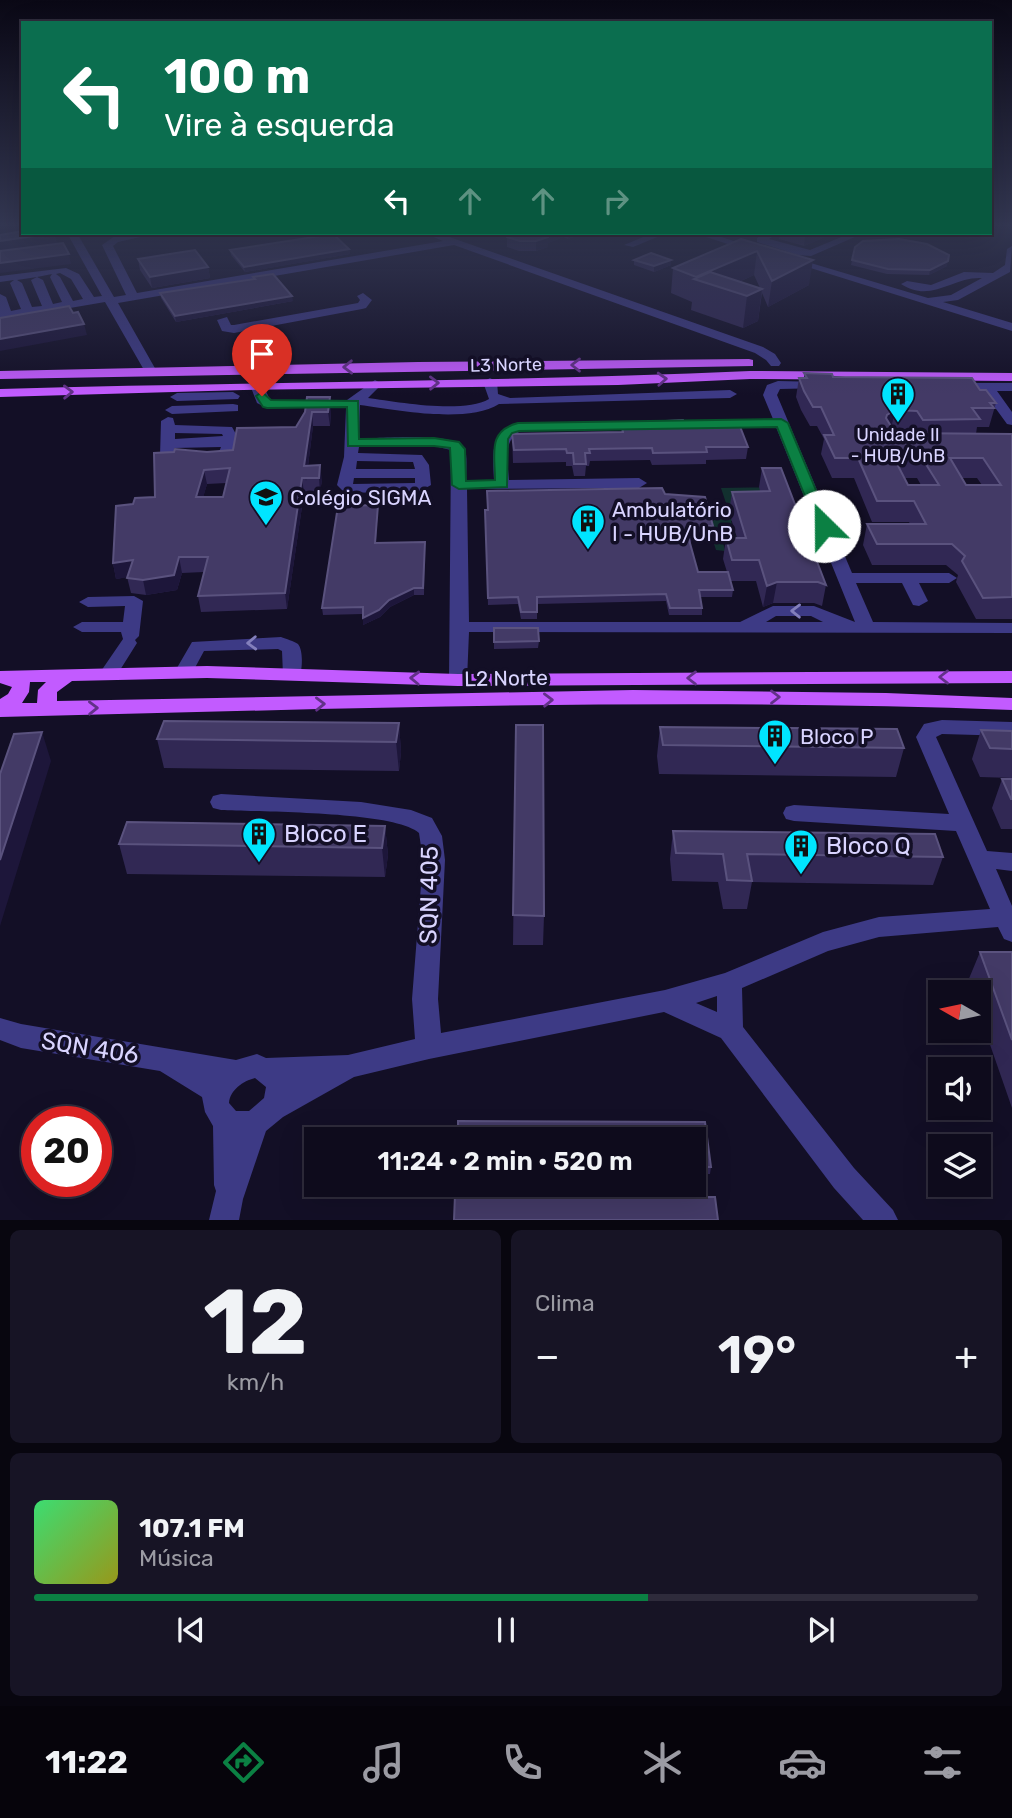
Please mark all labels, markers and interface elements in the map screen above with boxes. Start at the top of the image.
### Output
text: 100 m [164,47,310,105]
icon: left [49,49,140,140]
text: Vire à esquerda [164,106,395,144]
icon: left [378,182,416,220]
icon: ahead [451,182,489,220]
icon: ahead [524,182,562,220]
icon: right [597,182,635,220]
pin [232,324,292,396]
icon: arrive [243,335,281,373]
street label: L3 Norte [470,353,542,377]
one-way arrow [570,357,581,373]
one-way arrow [343,359,353,375]
one-way arrow [656,371,667,386]
one-way arrow [429,375,440,391]
building icon: Unidade II - HUB/UnB [879,375,917,424]
one-way arrow [63,384,74,399]
place label: Unidade II - HUB/UnB [851,424,945,467]
school or university icon: Colégio SIGMA [247,478,285,527]
place label: Colégio SIGMA [290,485,432,510]
position arrow [787,489,861,563]
place label: Ambulatório I - HUB/UnB [612,497,733,546]
building icon: Ambulatório I - HUB/UnB [569,502,607,551]
one-way arrow [791,603,801,619]
one-way arrow [246,636,257,651]
street label: L2 Norte [464,665,548,691]
one-way arrow [938,669,949,685]
one-way arrow [686,670,697,686]
one-way arrow [410,671,421,686]
one-way arrow [770,690,781,705]
one-way arrow [542,692,553,707]
one-way arrow [315,697,326,712]
one-way arrow [88,700,98,716]
building icon: Bloco P [756,717,794,766]
place label: Bloco P [800,724,873,749]
building icon: Bloco E [240,815,278,864]
place label: Bloco E [284,820,367,848]
building icon: Bloco Q [782,827,820,876]
place label: Bloco Q [826,832,911,860]
street label: SQN 405 [414,846,444,944]
north arrow [928,980,990,1043]
map controls [928,980,991,1197]
street label: SQN 406 [39,1026,141,1070]
button: sound [928,1057,991,1120]
speed limit sign: 20 [21,1106,112,1197]
button: layers [928,1134,991,1197]
text: 11:24 · 2 min · 520 m [377,1146,633,1177]
text: 12 [203,1268,308,1376]
text: Clima [535,1289,595,1317]
text: 19° [718,1324,796,1386]
text: − [535,1333,560,1379]
text: + [954,1333,978,1379]
text: km/h [227,1368,284,1396]
text: 107.1 FM [139,1513,245,1544]
text: Música [139,1544,214,1572]
icon: previous [172,1611,210,1649]
icon: pause [487,1611,525,1649]
icon: next [802,1611,840,1649]
icon: directions [219,1738,268,1787]
icon: music [359,1738,408,1787]
icon: phone [498,1738,547,1787]
icon: climate [638,1738,687,1787]
icon: car [778,1738,827,1787]
icon: filters [918,1738,967,1787]
text: 11:22 [45,1743,128,1781]

